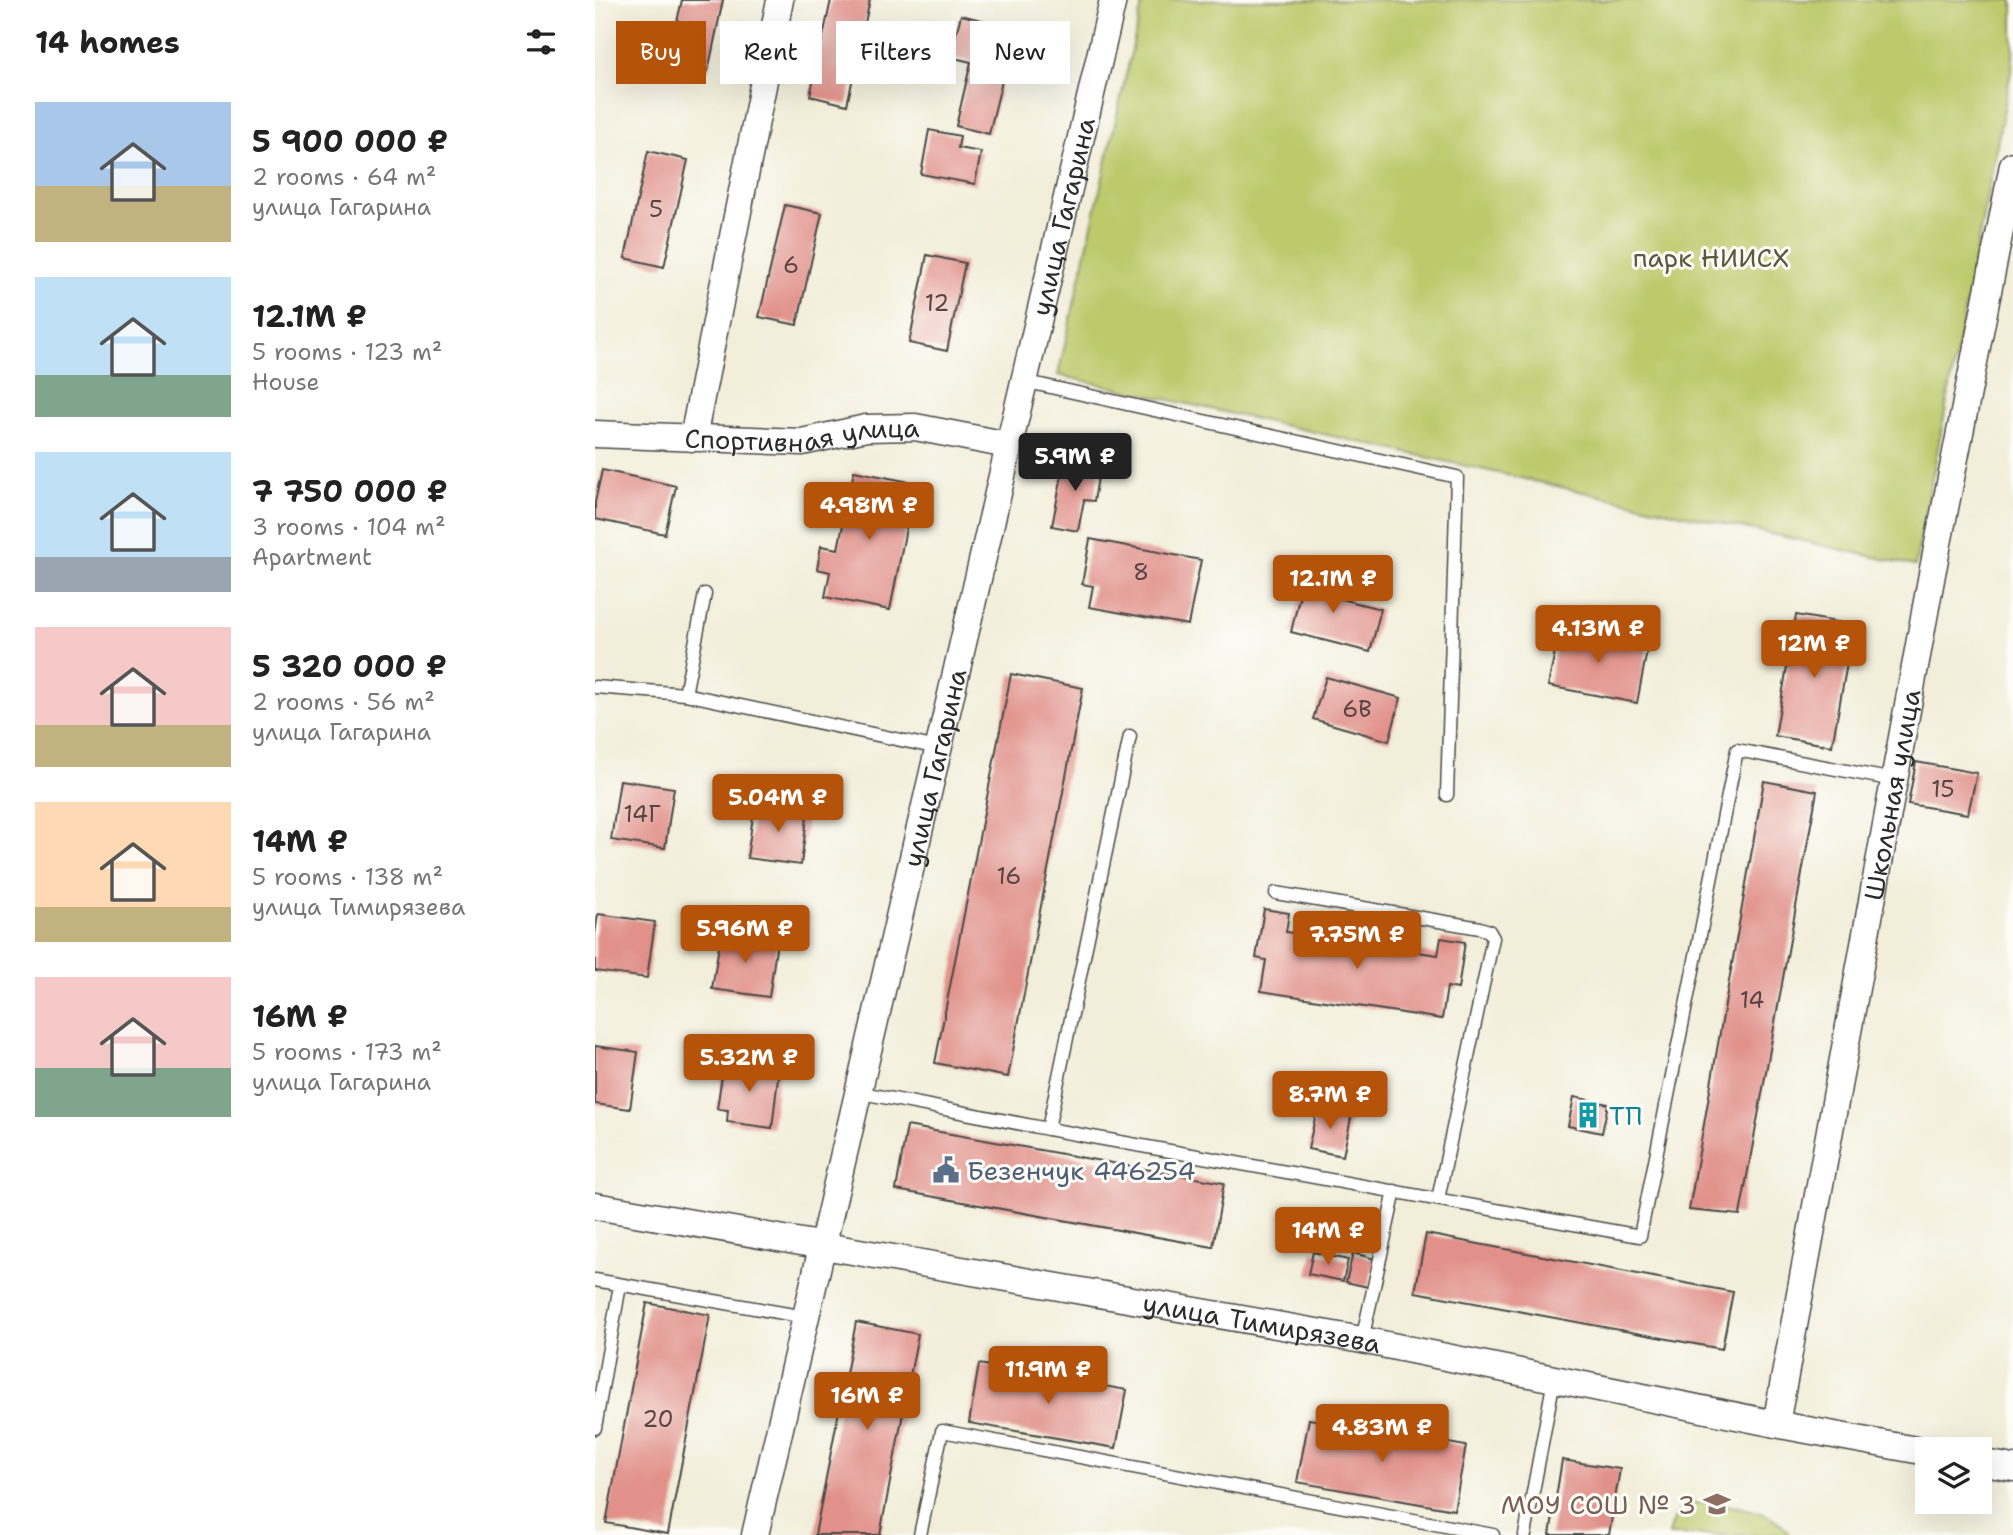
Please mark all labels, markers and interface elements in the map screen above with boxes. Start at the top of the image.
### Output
chip: Buy [616,21,706,84]
chip: Rent [720,21,822,84]
chip: Filters [836,21,956,84]
chip: New [970,21,1070,84]
text: 14 homes [35,22,180,63]
icon: filters [522,23,560,61]
street label: улица Гагарина [1022,114,1103,319]
text: 5 900 000 ₽ [252,121,448,162]
icon: home [91,130,175,214]
text: 2 rooms · 64 m² [252,162,436,192]
text: улица Гагарина [252,192,431,222]
house number: 5 [649,194,663,224]
park label: парк НИИСХ [1633,240,1789,275]
house number: 6 [783,250,799,280]
house number: 12 [925,288,949,318]
text: 12.1M ₽ [252,296,367,337]
icon: home [91,305,175,389]
text: 5 rooms · 123 m² [252,337,442,367]
text: House [252,367,320,397]
street label: Спортивная улица [684,409,920,460]
pin: 5.9M ₽ [1018,434,1132,493]
text: 5.9M ₽ [1035,441,1115,471]
text: 7 750 000 ₽ [252,471,448,512]
icon: home [91,480,175,564]
pin: 4.98M ₽ [804,482,934,542]
text: 4.98M ₽ [820,490,918,520]
text: 3 rooms · 104 m² [252,512,445,542]
text: Apartment [252,542,372,572]
pin: 12.1M ₽ [1268,556,1398,615]
house number: 8 [1133,557,1149,587]
text: 12.1M ₽ [1289,563,1377,593]
pin: 4.13M ₽ [1533,606,1663,665]
text: 4.13M ₽ [1551,613,1645,643]
pin: 12M ₽ [1765,620,1863,680]
text: 12M ₽ [1777,628,1851,658]
text: 5 320 000 ₽ [252,646,447,687]
icon: home [91,655,175,739]
street label: улица Гагарина [894,665,974,870]
street label: Школьная улица [1855,686,1928,903]
text: 2 rooms · 56 m² [252,687,435,717]
house number: 6В [1342,694,1372,724]
text: улица Гагарина [252,717,431,747]
pin: 5.04M ₽ [713,774,843,834]
house number: 15 [1931,774,1955,804]
text: 5.04M ₽ [728,782,828,812]
house number: 14Г [624,799,661,829]
text: 14M ₽ [252,821,348,862]
icon: home [91,830,175,914]
house number: 16 [997,861,1021,891]
text: 5 rooms · 138 m² [252,862,443,892]
text: улица Тимирязева [252,892,465,922]
pin: 5.96M ₽ [680,906,810,965]
pin: 7.75M ₽ [1292,912,1422,971]
text: 5.96M ₽ [697,913,793,943]
text: 7.75M ₽ [1309,919,1405,949]
house number: 14 [1740,985,1764,1015]
text: 16M ₽ [252,996,348,1037]
icon: home [91,1005,175,1089]
pin: 5.32M ₽ [684,1034,814,1094]
text: 5 rooms · 173 m² [252,1037,442,1067]
text: 5.32M ₽ [700,1042,798,1072]
text: улица Гагарина [252,1067,431,1097]
pin: 8.7M ₽ [1273,1072,1387,1131]
text: 8.7M ₽ [1288,1079,1372,1109]
place label: ТП [1609,1098,1642,1133]
building icon: ТП [1573,1100,1603,1130]
place label: Безенчук 446254 [967,1153,1196,1188]
public building icon: Безенчук 446254 [931,1155,961,1185]
pin: 14M ₽ [1279,1208,1377,1267]
text: 14M ₽ [1291,1215,1365,1245]
street label: улица Тимирязева [1140,1285,1384,1361]
pin: 11.9M ₽ [983,1346,1113,1406]
text: 11.9M ₽ [1005,1354,1091,1384]
pin: 16M ₽ [818,1372,916,1432]
text: 16M ₽ [830,1380,904,1410]
house number: 20 [642,1404,674,1434]
pin: 4.83M ₽ [1317,1404,1447,1464]
text: 4.83M ₽ [1332,1412,1432,1442]
map controls [1915,1437,1992,1514]
button: layers [1915,1437,1992,1514]
place label: МОУ СОШ № 3 [1501,1487,1696,1522]
school or university icon: МОУ СОШ № 3 [1702,1489,1732,1519]

